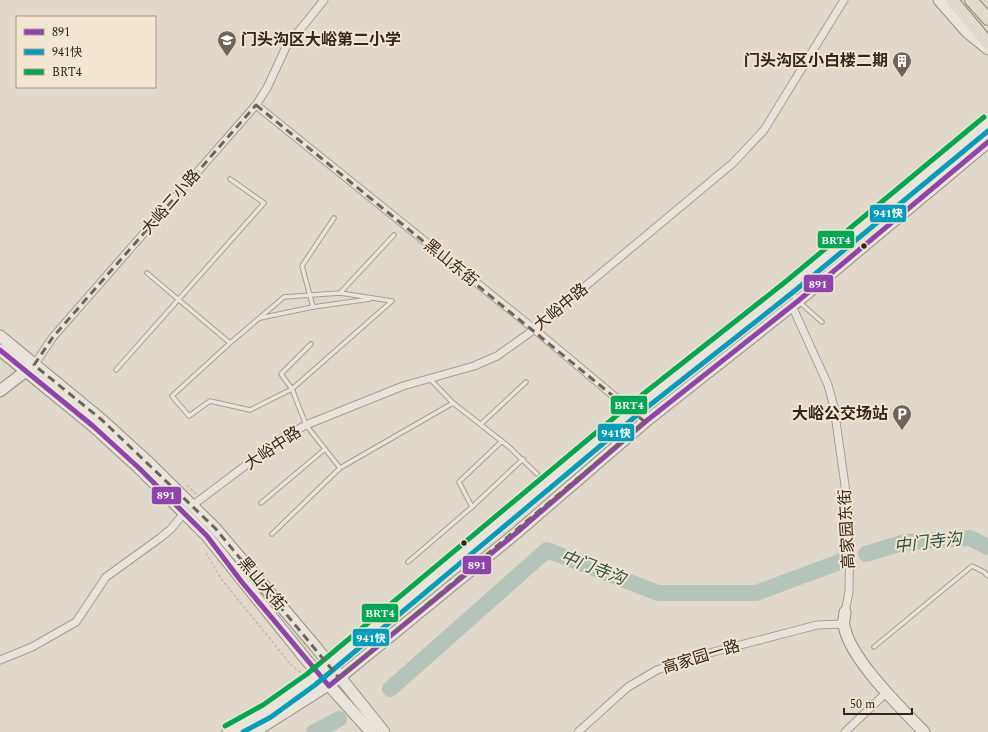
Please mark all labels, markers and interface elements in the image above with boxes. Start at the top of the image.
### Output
legend [16,16,156,88]
text: 891 [52,23,70,42]
place label: 门头沟区大峪第二小学 [241,28,401,52]
school or university icon: 门头沟区大峪第二小学 [216,29,238,57]
text: 941快 [52,43,82,62]
place label: 门头沟区小白楼二期 [744,49,888,73]
building icon: 门头沟区小白楼二期 [891,50,913,78]
text: BRT4 [52,63,82,82]
street label: 大峪二小路 [136,164,206,240]
line badge: 941快 [869,204,907,223]
text: 941快 [873,205,903,222]
line badge: BRT4 [817,230,855,249]
text: BRT4 [821,232,852,249]
street label: 黑山东街 [419,234,483,292]
unlabelled marker [859,241,869,251]
line badge: 891 [803,274,834,293]
text: 891 [809,276,827,293]
street label: 大峪中路 [529,278,593,336]
line badge: BRT4 [610,395,648,415]
text: BRT4 [614,397,645,414]
place label: 大峪公交场站 [792,402,888,426]
parking icon: 大峪公交场站 [891,403,913,431]
street label: 大峪中路 [240,420,306,476]
line badge: 941快 [597,423,635,442]
text: 941快 [601,425,631,442]
line badge: 891 [151,486,182,505]
text: 891 [157,487,175,504]
street label: 高家园东街 [833,488,861,570]
water label: 中门寺沟 [893,526,965,560]
unlabelled marker [459,538,469,548]
water label: 中门寺沟 [557,544,631,593]
street label: 黑山大街 [232,552,292,616]
line badge: 891 [462,555,492,575]
text: 891 [468,557,486,574]
line badge: BRT4 [361,603,399,623]
text: BRT4 [365,605,396,622]
line badge: 941快 [352,628,390,647]
text: 941快 [356,630,386,647]
street label: 高家园一路 [659,634,743,680]
scale bar [844,690,912,716]
text: 50 m [850,695,875,714]

